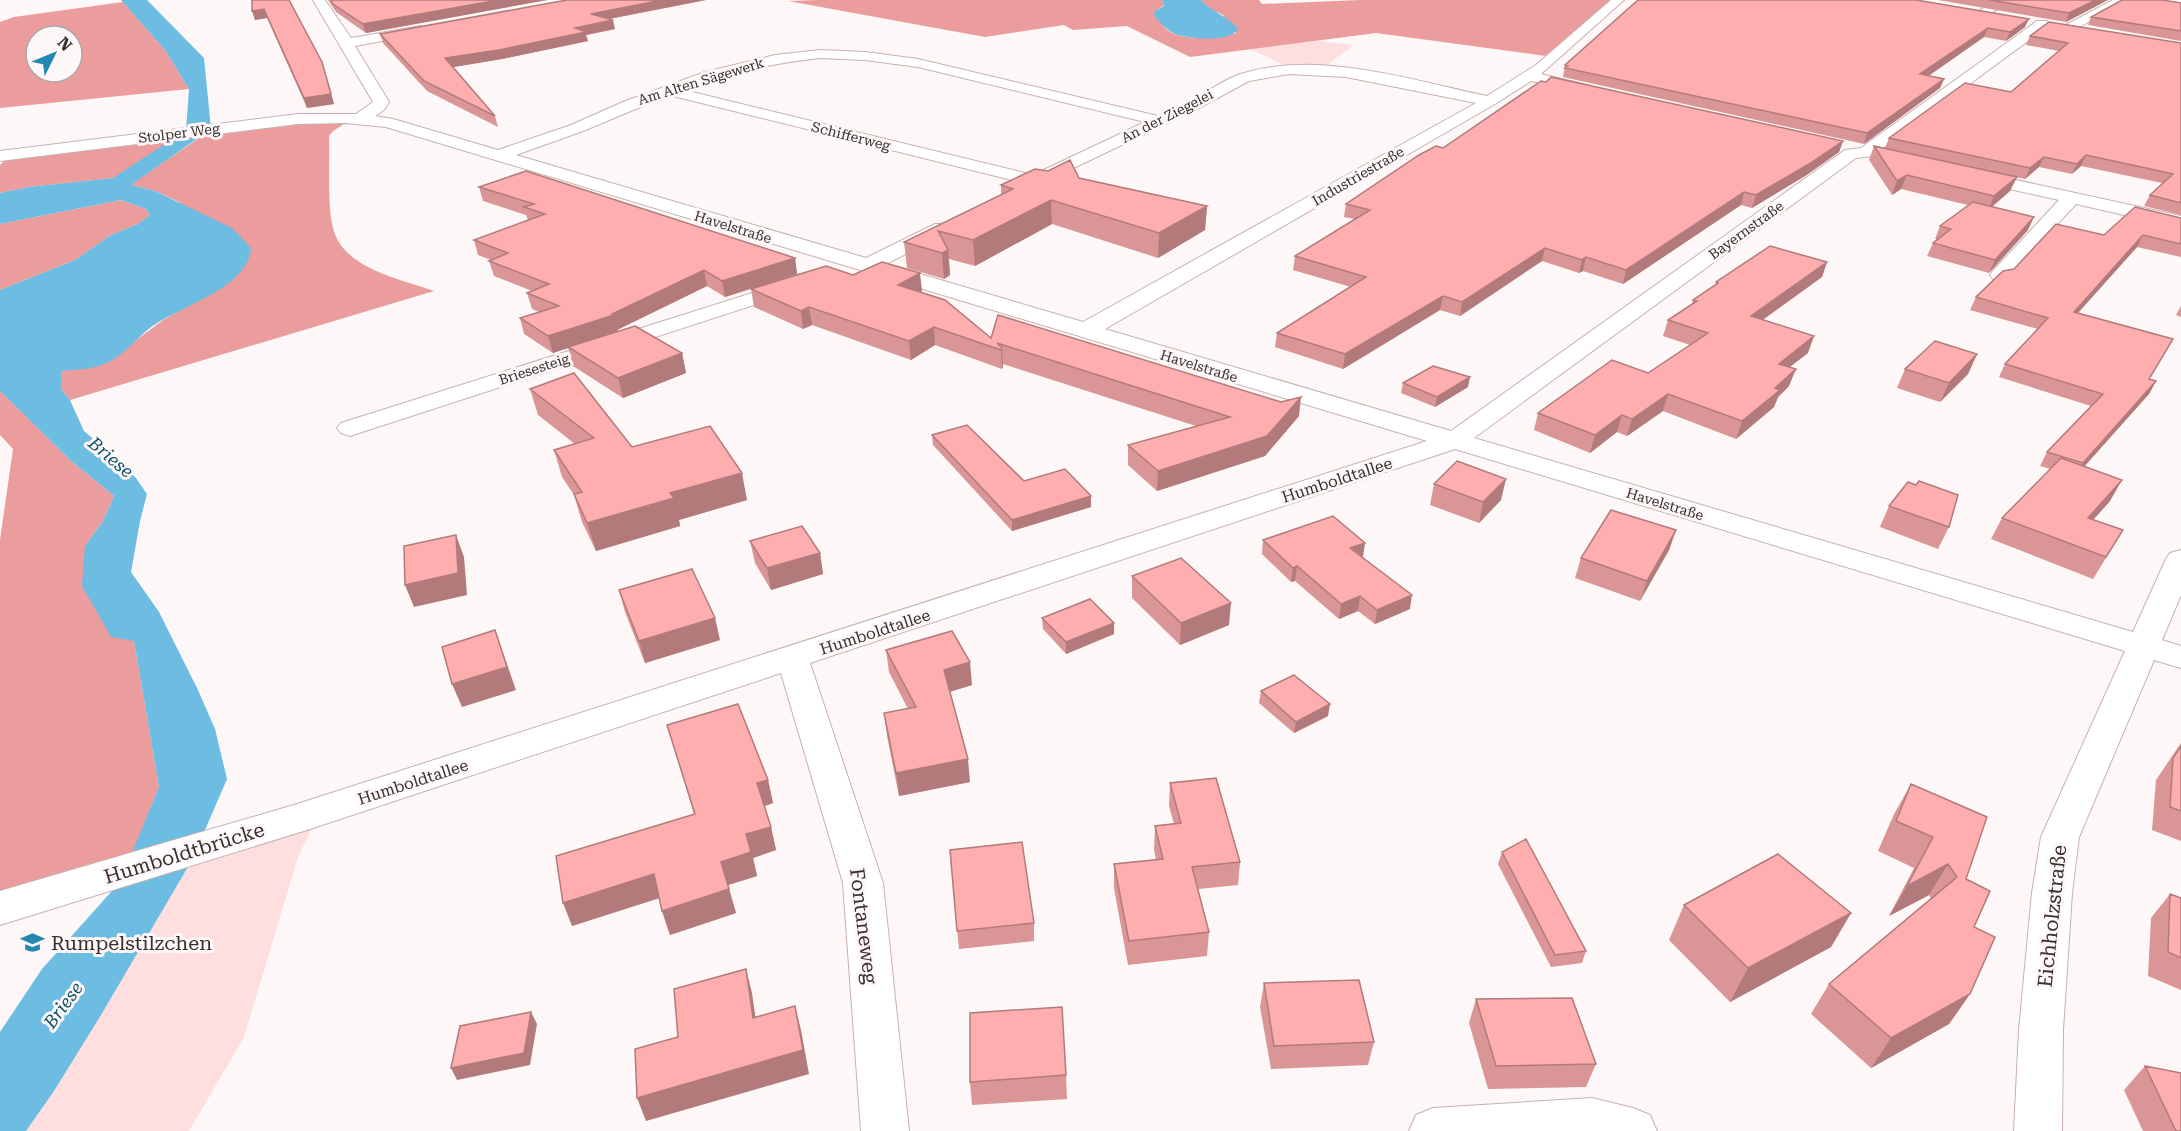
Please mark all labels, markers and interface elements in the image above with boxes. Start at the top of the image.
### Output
north arrow [24,24,84,84]
text: N [53,33,76,55]
street label: Am Alten Sägewerk [636,54,766,108]
street label: An der Ziegelei [1118,86,1216,146]
street label: Schifferweg [810,118,892,154]
street label: Stolper Weg [137,120,221,146]
street label: Industriestraße [1309,143,1407,209]
street label: Bayernstraße [1705,197,1787,262]
street label: Havelstraße [692,208,774,246]
street label: Havelstraße [1158,347,1240,385]
street label: Briesesteig [497,350,571,388]
water label: Briese [84,432,138,482]
street label: Humboldtallee [1279,453,1395,507]
street label: Havelstraße [1624,485,1706,523]
street label: Humboldtallee [817,605,933,659]
street label: Humboldtallee [355,755,471,809]
street label: Humboldtbrücke [101,817,267,889]
street label: Eichholzstraße [2033,843,2071,988]
street label: Fontaneweg [845,867,883,986]
school or university icon: Rumpelstilzchen [20,930,46,956]
place label: Rumpelstilzchen [51,931,212,955]
water label: Briese [39,978,87,1033]

